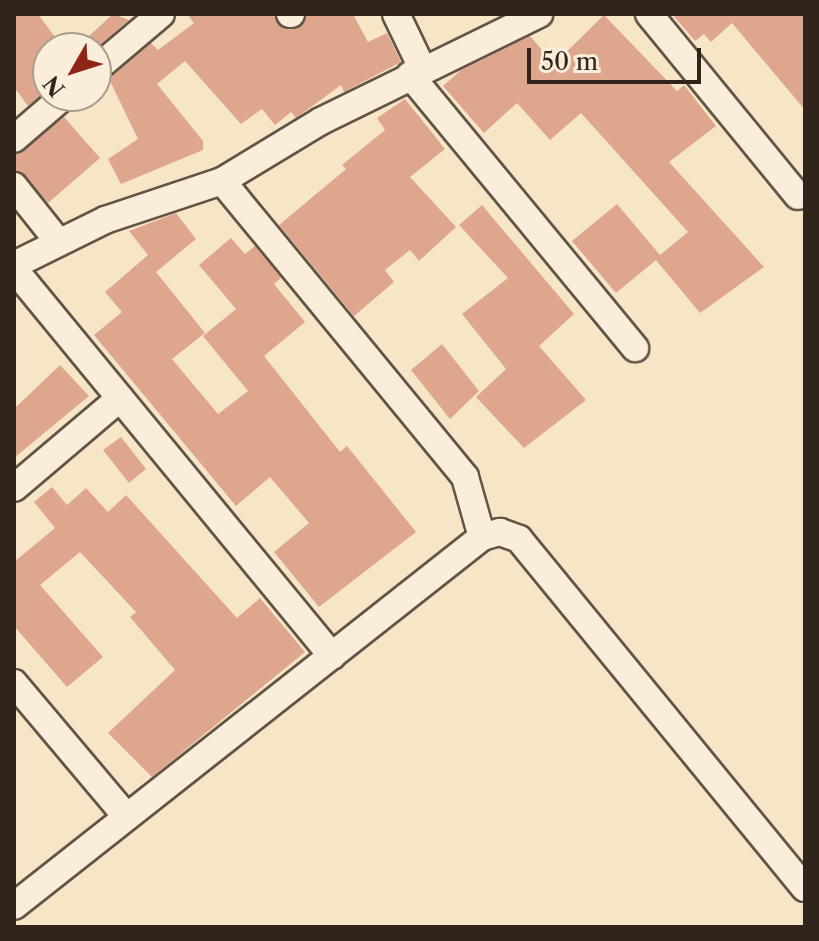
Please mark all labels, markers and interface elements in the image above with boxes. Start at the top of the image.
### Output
north arrow [32,32,112,112]
scale bar [531,32,705,82]
text: 50 m [541,47,598,76]
text: N [38,70,71,102]

